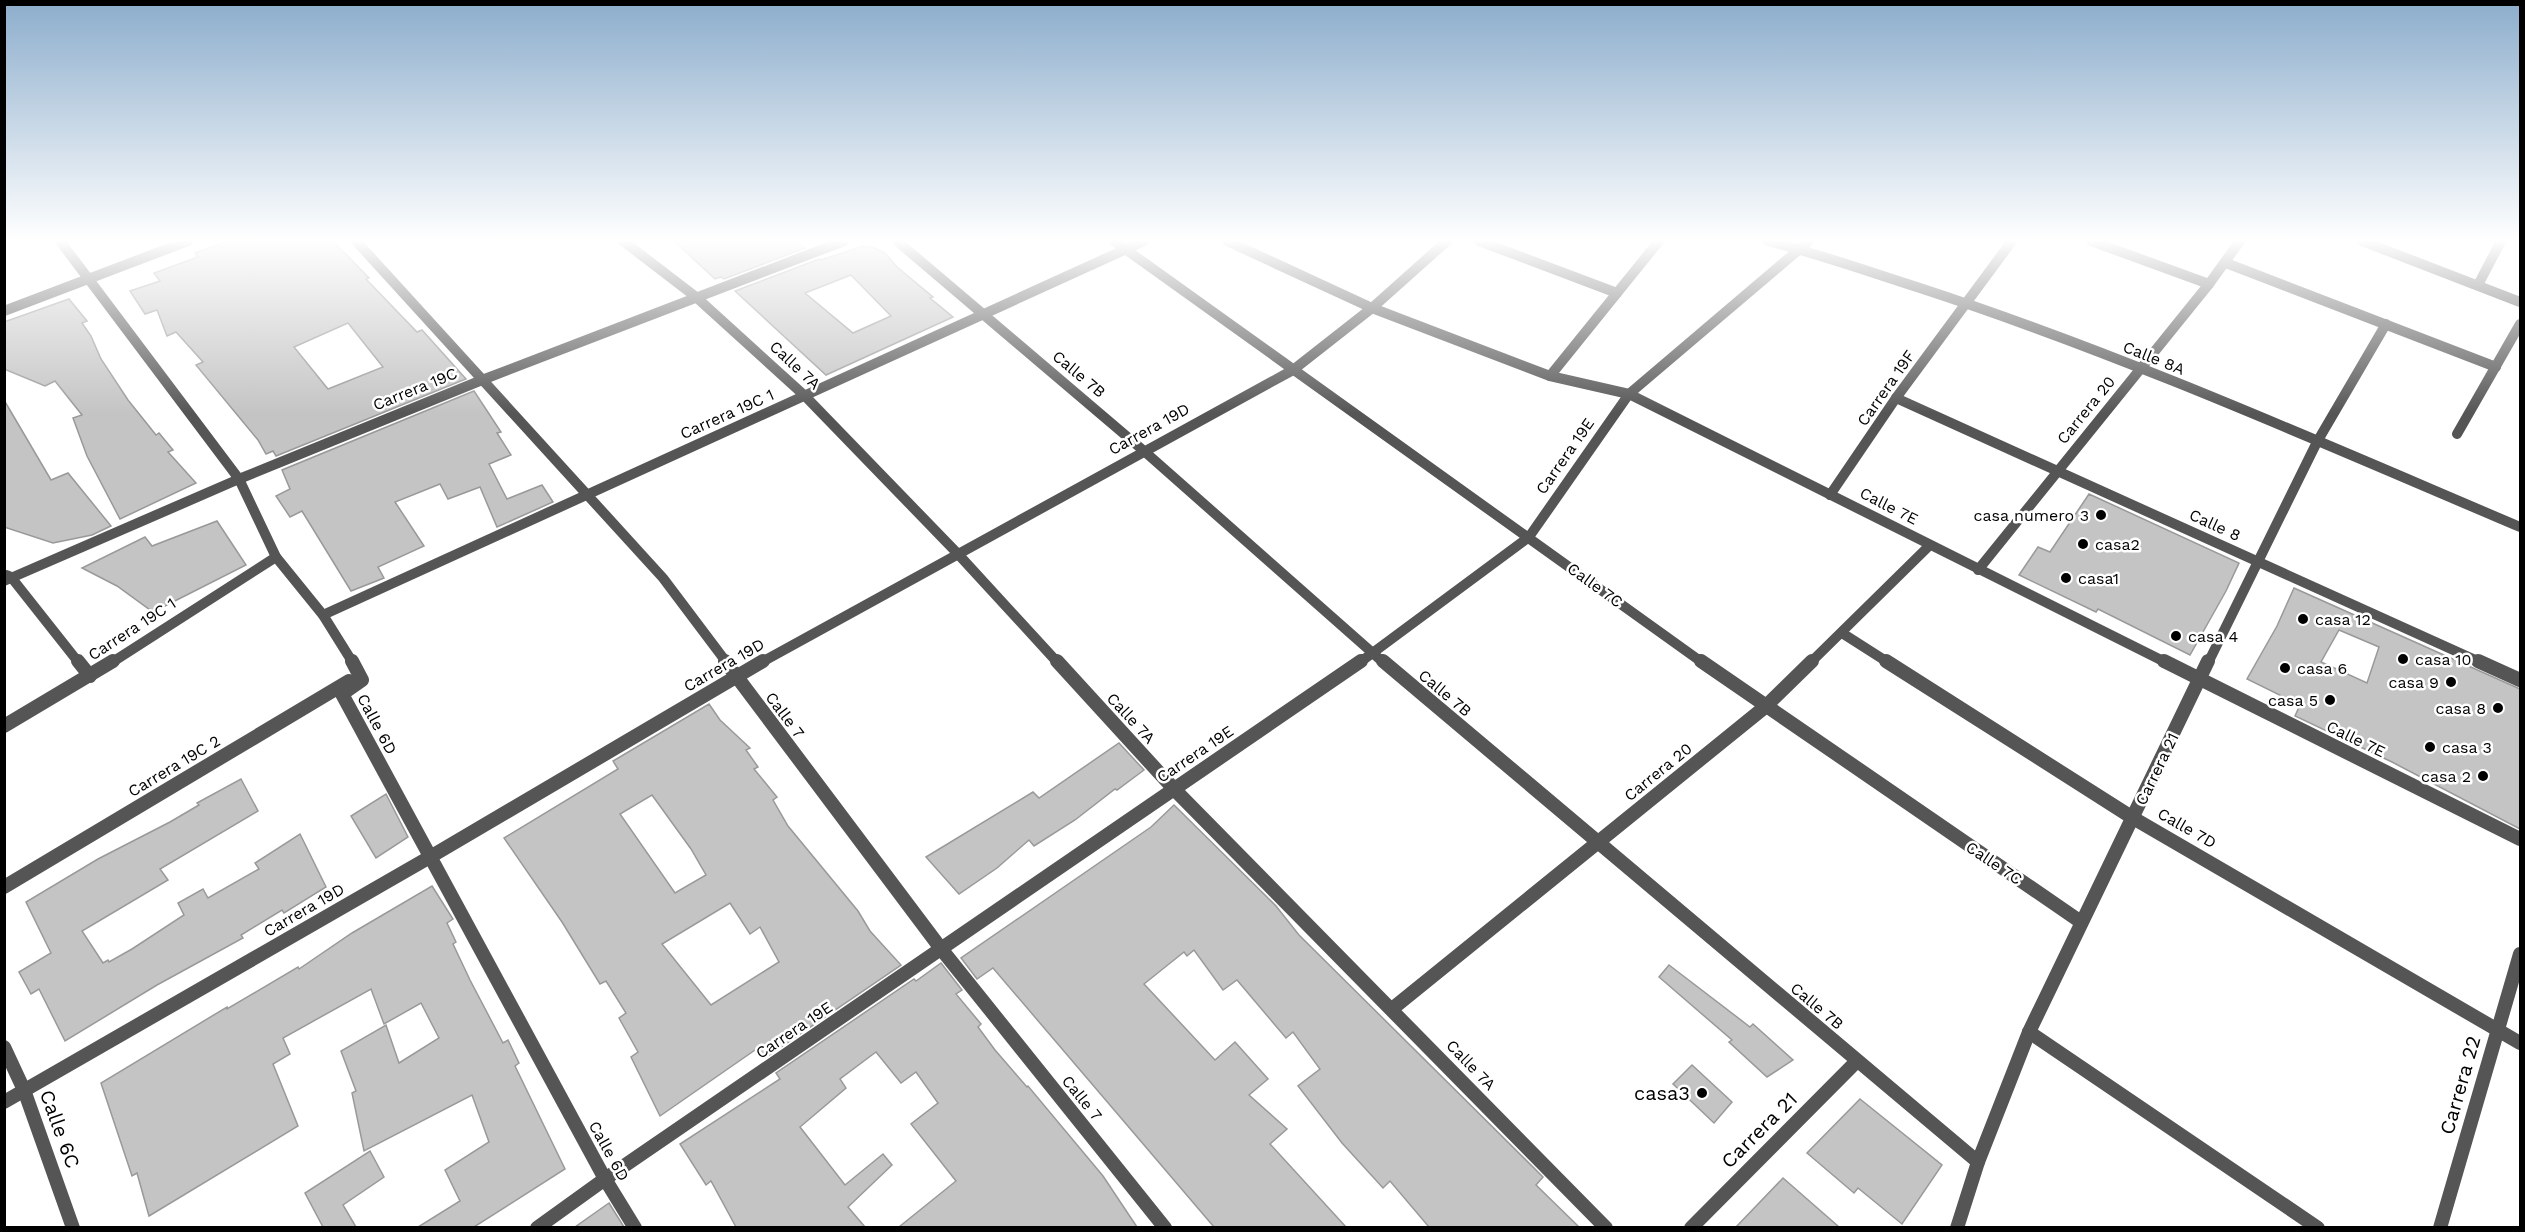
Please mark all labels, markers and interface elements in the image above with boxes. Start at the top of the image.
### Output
street label: Calle 7A [766,337,825,394]
street label: Calle 8A [2120,337,2188,379]
street label: Calle 7B [1049,346,1109,402]
street label: Carrera 19F [1853,346,1919,430]
street label: Carrera 19C [370,363,460,415]
street label: Carrera 20 [2053,372,2119,448]
street label: Carrera 19C 1 [677,385,777,443]
street label: Carrera 19D [1105,399,1193,459]
street label: Carrera 19E [1532,414,1598,498]
street label: Calle 7E [1857,483,1921,529]
street label: Calle 8 [2186,505,2244,545]
place label: casa numero 3 [1973,506,2089,525]
marker: casa numero 3 [2094,508,2108,522]
place label: casa2 [2095,535,2140,554]
marker: casa2 [2076,537,2090,551]
street label: Calle 7C [1564,559,1626,611]
place label: casa1 [2078,569,2119,588]
marker: casa1 [2059,571,2073,585]
street label: Carrera 19C 1 [85,594,179,664]
place label: casa 12 [2315,610,2371,629]
marker: casa 12 [2296,612,2310,626]
place label: casa 4 [2188,627,2239,646]
marker: casa 4 [2169,629,2183,643]
street label: Carrera 19D [680,634,768,696]
place label: casa 10 [2415,650,2471,669]
marker: casa 10 [2396,652,2410,666]
place label: casa 6 [2297,659,2347,678]
marker: casa 6 [2278,661,2292,675]
street label: Calle 7B [1415,665,1475,721]
place label: casa 9 [2389,673,2439,692]
marker: casa 9 [2444,675,2458,689]
street label: Calle 7 [762,688,809,742]
street label: Calle 7A [1103,689,1160,748]
street label: Calle 6D [353,690,401,758]
place label: casa 5 [2268,691,2318,710]
marker: casa 5 [2323,693,2337,707]
place label: casa 8 [2436,699,2486,718]
marker: casa 8 [2491,701,2505,715]
street label: Calle 7E [2323,717,2389,761]
street label: Carrera 19E [1153,721,1237,787]
street label: Carrera 21 [2131,730,2183,808]
street label: Carrera 19C 2 [125,731,223,801]
place label: casa 3 [2442,738,2492,757]
street label: Carrera 20 [1620,739,1696,805]
marker: casa 3 [2423,740,2437,754]
place label: casa 2 [2421,767,2471,786]
marker: casa 2 [2476,769,2490,783]
street label: Calle 7D [2154,804,2220,852]
street label: Calle 7C [1962,837,2026,889]
street label: Carrera 19D [260,879,348,941]
street label: Calle 7B [1787,978,1847,1034]
street label: Carrera 19E [752,997,836,1063]
street label: Carrera 22 [2434,1033,2486,1137]
street label: Calle 7A [1442,1036,1500,1094]
street label: Calle 7 [1058,1071,1106,1125]
place label: casa3 [1634,1081,1690,1105]
marker: casa3 [1695,1086,1709,1100]
street label: Calle 6C [35,1087,85,1171]
street label: Carrera 21 [1716,1087,1802,1173]
street label: Calle 6D [585,1118,633,1184]

